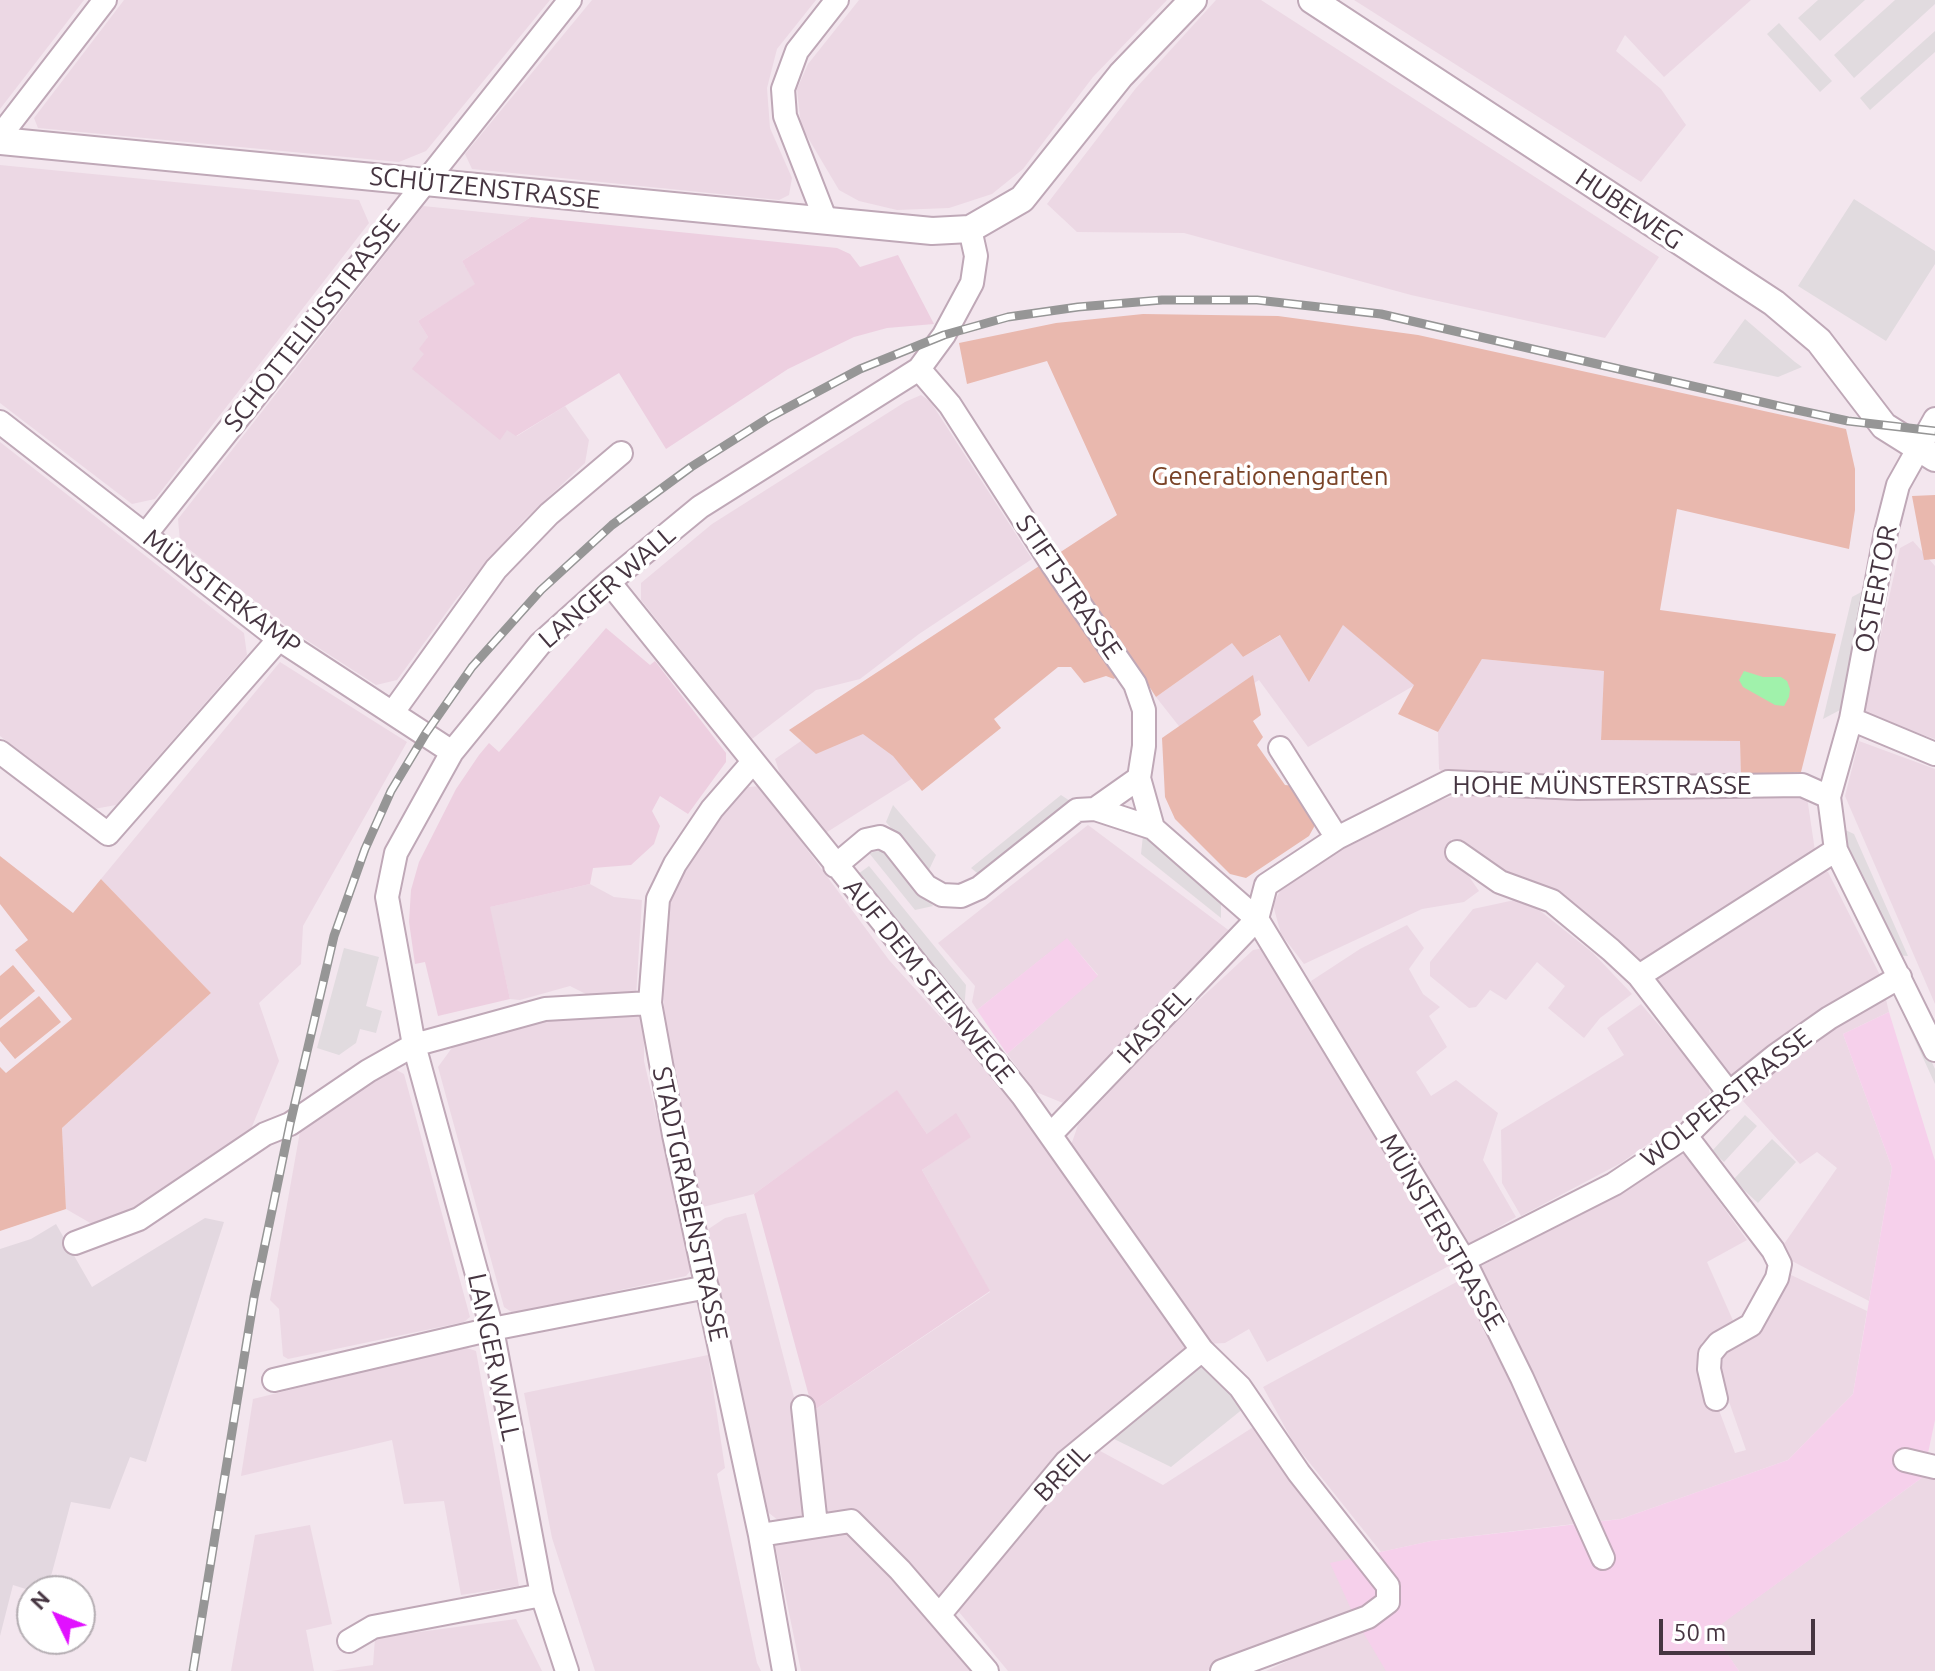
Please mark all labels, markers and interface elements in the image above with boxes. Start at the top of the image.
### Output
street label: SCHÜTZENSTRASSE [368,160,602,216]
street label: HUBEWEG [1570,162,1688,256]
street label: SCHOTTELIUSSTRASSE [218,208,406,438]
park label: Generationengarten [1151,460,1389,492]
street label: STIFTSTRASSE [1009,509,1129,665]
street label: LANGER WALL [532,519,682,655]
street label: MÜNSTERKAMP [137,523,307,661]
street label: OSTERTOR [1848,523,1904,655]
street label: HOHE MÜNSTERSTRASSE [1453,769,1751,801]
street label: AUF DEM STEINWEGE [837,873,1021,1089]
street label: HASPEL [1111,982,1197,1070]
street label: WOLPERSTRASSE [1634,1022,1818,1174]
street label: STADTGRABENSTRASSE [646,1064,734,1344]
street label: MÜNSTERSTRASSE [1373,1128,1511,1336]
street label: LANGER WALL [461,1270,527,1444]
street label: BREIL [1027,1438,1097,1508]
north arrow [16,1575,96,1655]
text: N [25,1585,54,1614]
scale bar [1663,1603,1819,1653]
text: 50 m [1673,1619,1726,1646]

